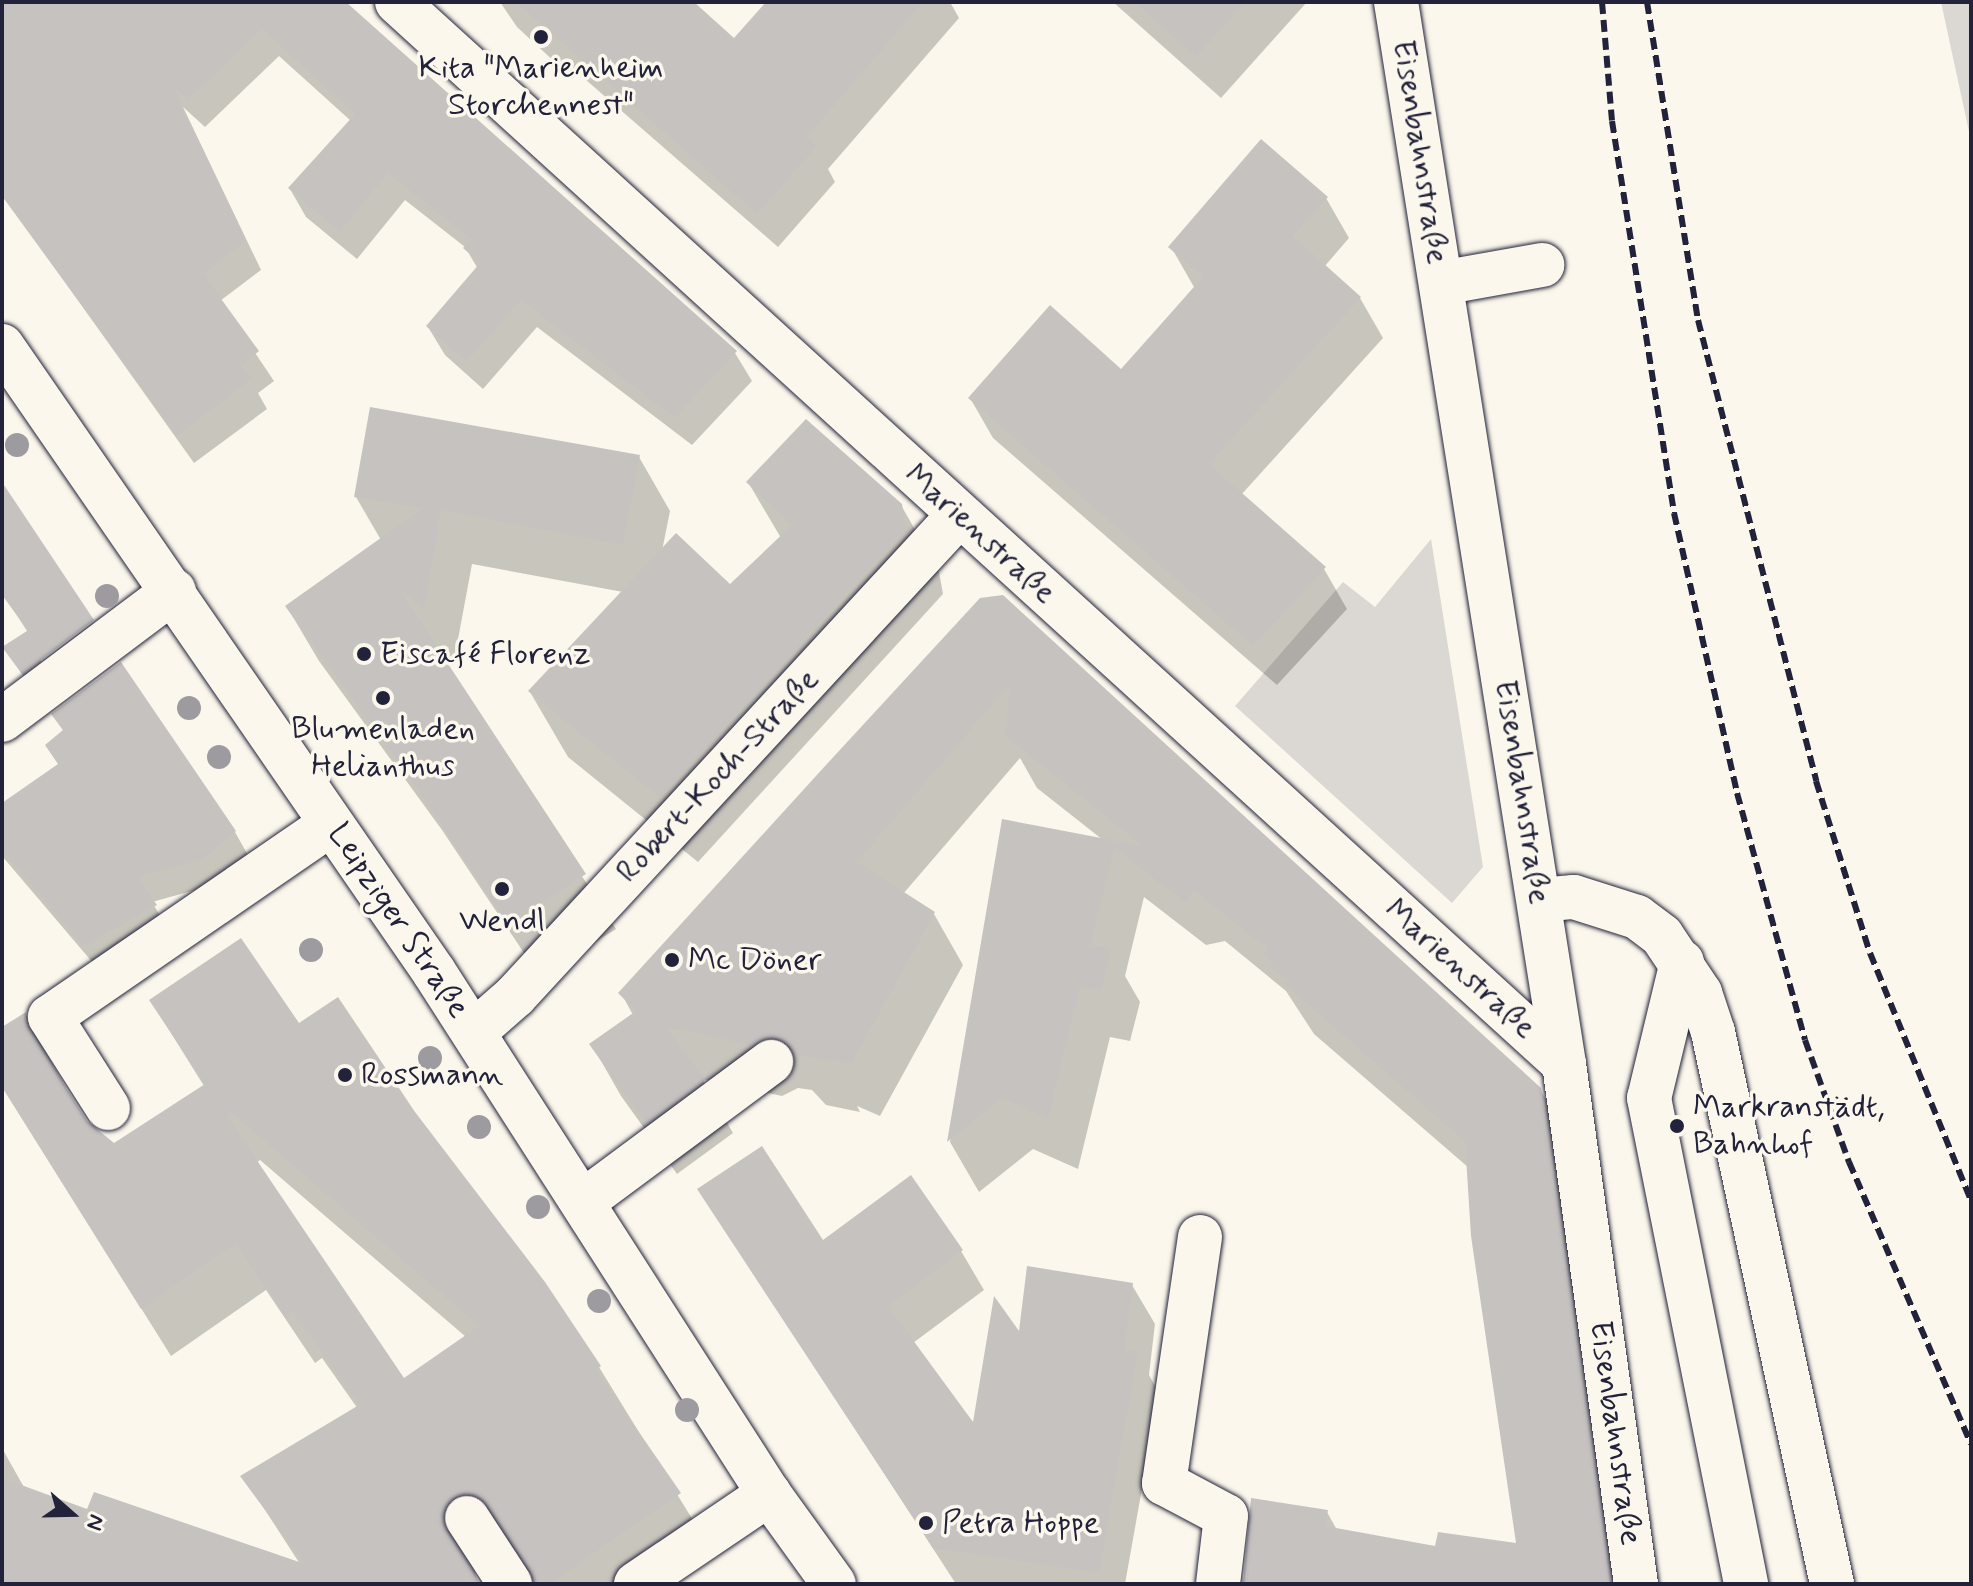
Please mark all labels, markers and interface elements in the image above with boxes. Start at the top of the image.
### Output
marker: Kita "Marienheim Storchennest" [532,28,550,46]
street label: Eisenbahnstraße [1383,37,1457,267]
place label: Kita "Marienheim Storchennest" [419,50,663,125]
street label: Marienstraße [896,456,1064,612]
place label: Eiscafé Florenz [380,635,591,673]
marker: Eiscafé Florenz [355,645,373,663]
street label: Robert-Koch-Straße [609,661,827,891]
street label: Eisenbahnstraße [1485,677,1559,907]
marker: Blumenladen Helianthus [374,689,392,707]
place label: Blumenladen Helianthus [291,711,475,786]
street label: Leipziger Straße [319,816,477,1026]
marker: Wendl [493,880,511,898]
street label: Marienstraße [1376,891,1544,1047]
place label: Wendl [459,902,545,940]
place label: Mc Döner [688,941,820,979]
marker: Mc Döner [663,951,681,969]
place label: Rossmann [361,1056,503,1094]
marker: Rossmann [336,1066,354,1084]
place label: Markranstädt, Bahnhof [1693,1089,1885,1164]
marker: Markranstädt, Bahnhof [1668,1117,1686,1135]
street label: Eisenbahnstraße [1580,1318,1650,1548]
north arrow [32,1474,112,1554]
place label: Petra Hoppe [942,1504,1099,1542]
text: N [79,1511,110,1534]
marker: Petra Hoppe [917,1514,935,1532]

